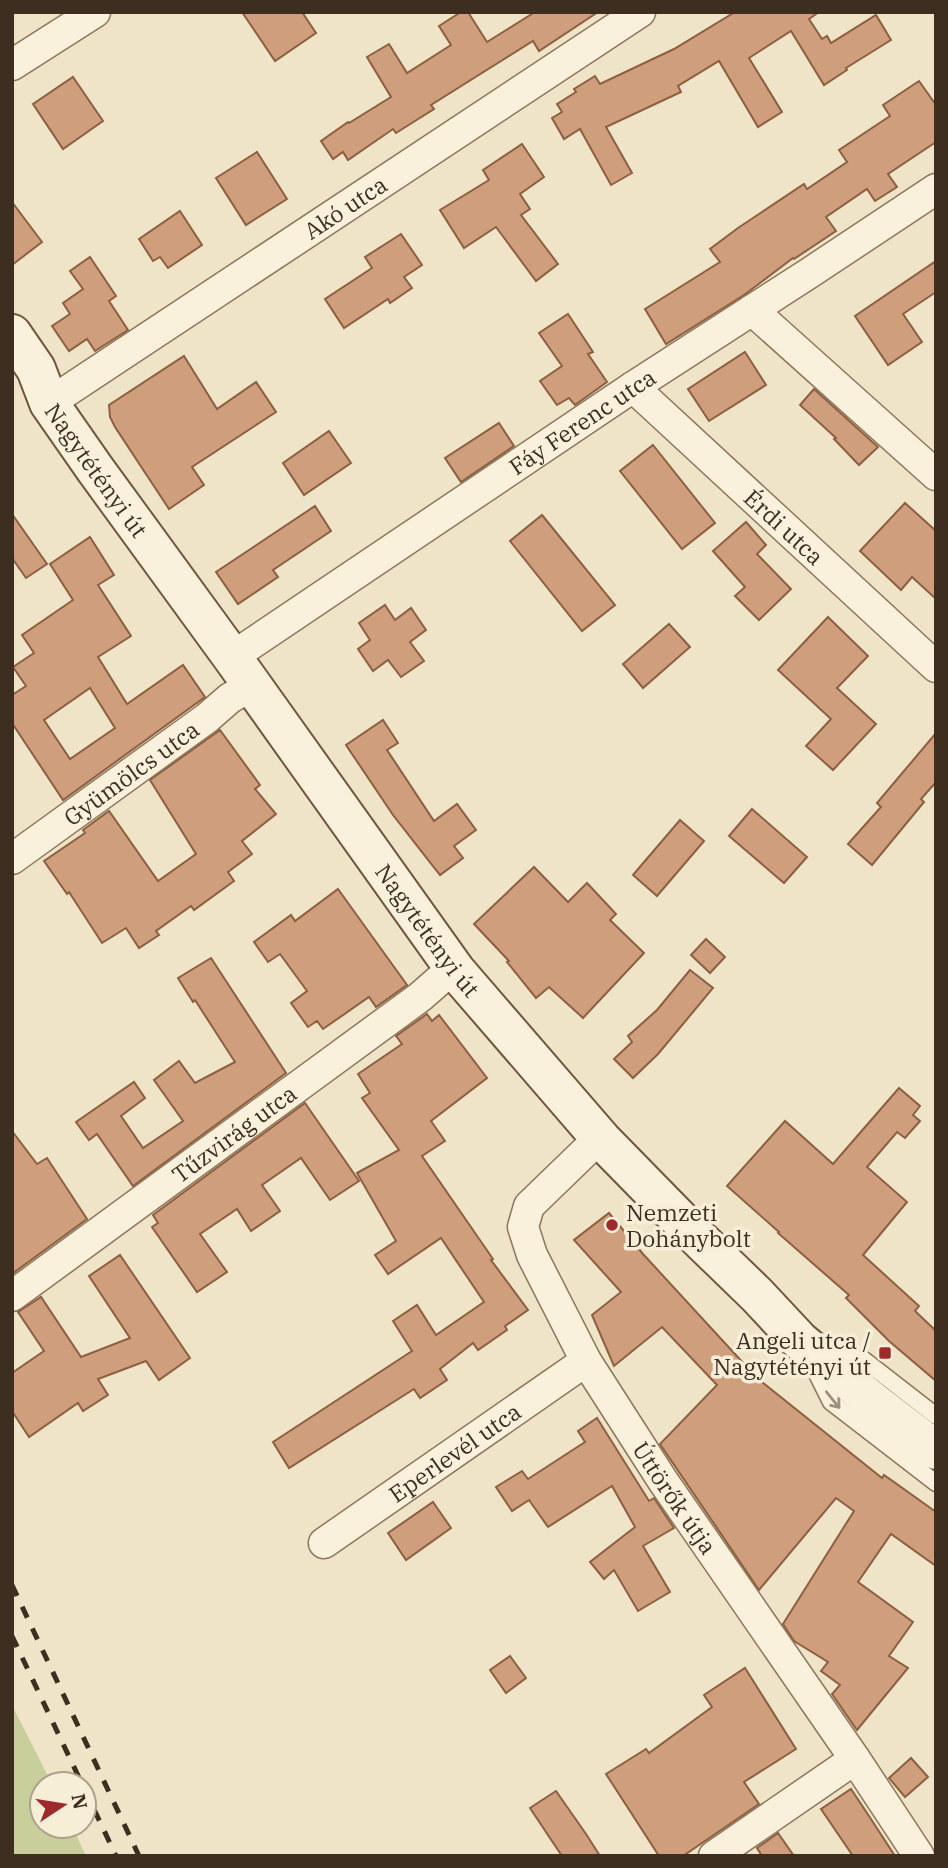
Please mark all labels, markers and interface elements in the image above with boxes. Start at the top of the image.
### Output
street label: Akó utca [298,169,392,245]
street label: Fáy Ferenc utca [503,361,661,481]
street label: Nagytétényi út [39,397,155,543]
street label: Érdi utca [738,482,831,571]
street label: Gyümölcs utca [57,714,205,832]
street label: Nagytétényi út [369,858,487,1003]
street label: Tűzvirág utca [166,1078,302,1189]
place label: Nemzeti Dohánybolt [626,1197,751,1253]
marker: Nemzeti Dohánybolt [604,1217,620,1233]
place label: Angeli utca / Nagytétényi út [713,1325,871,1381]
marker: Angeli utca / Nagytétényi út [877,1345,893,1361]
one-way arrow [825,1391,841,1409]
street label: Eperlevél utca [383,1396,526,1509]
street label: Úttörők útja [626,1436,724,1560]
north arrow [28,1770,98,1840]
text: N [66,1792,93,1811]

